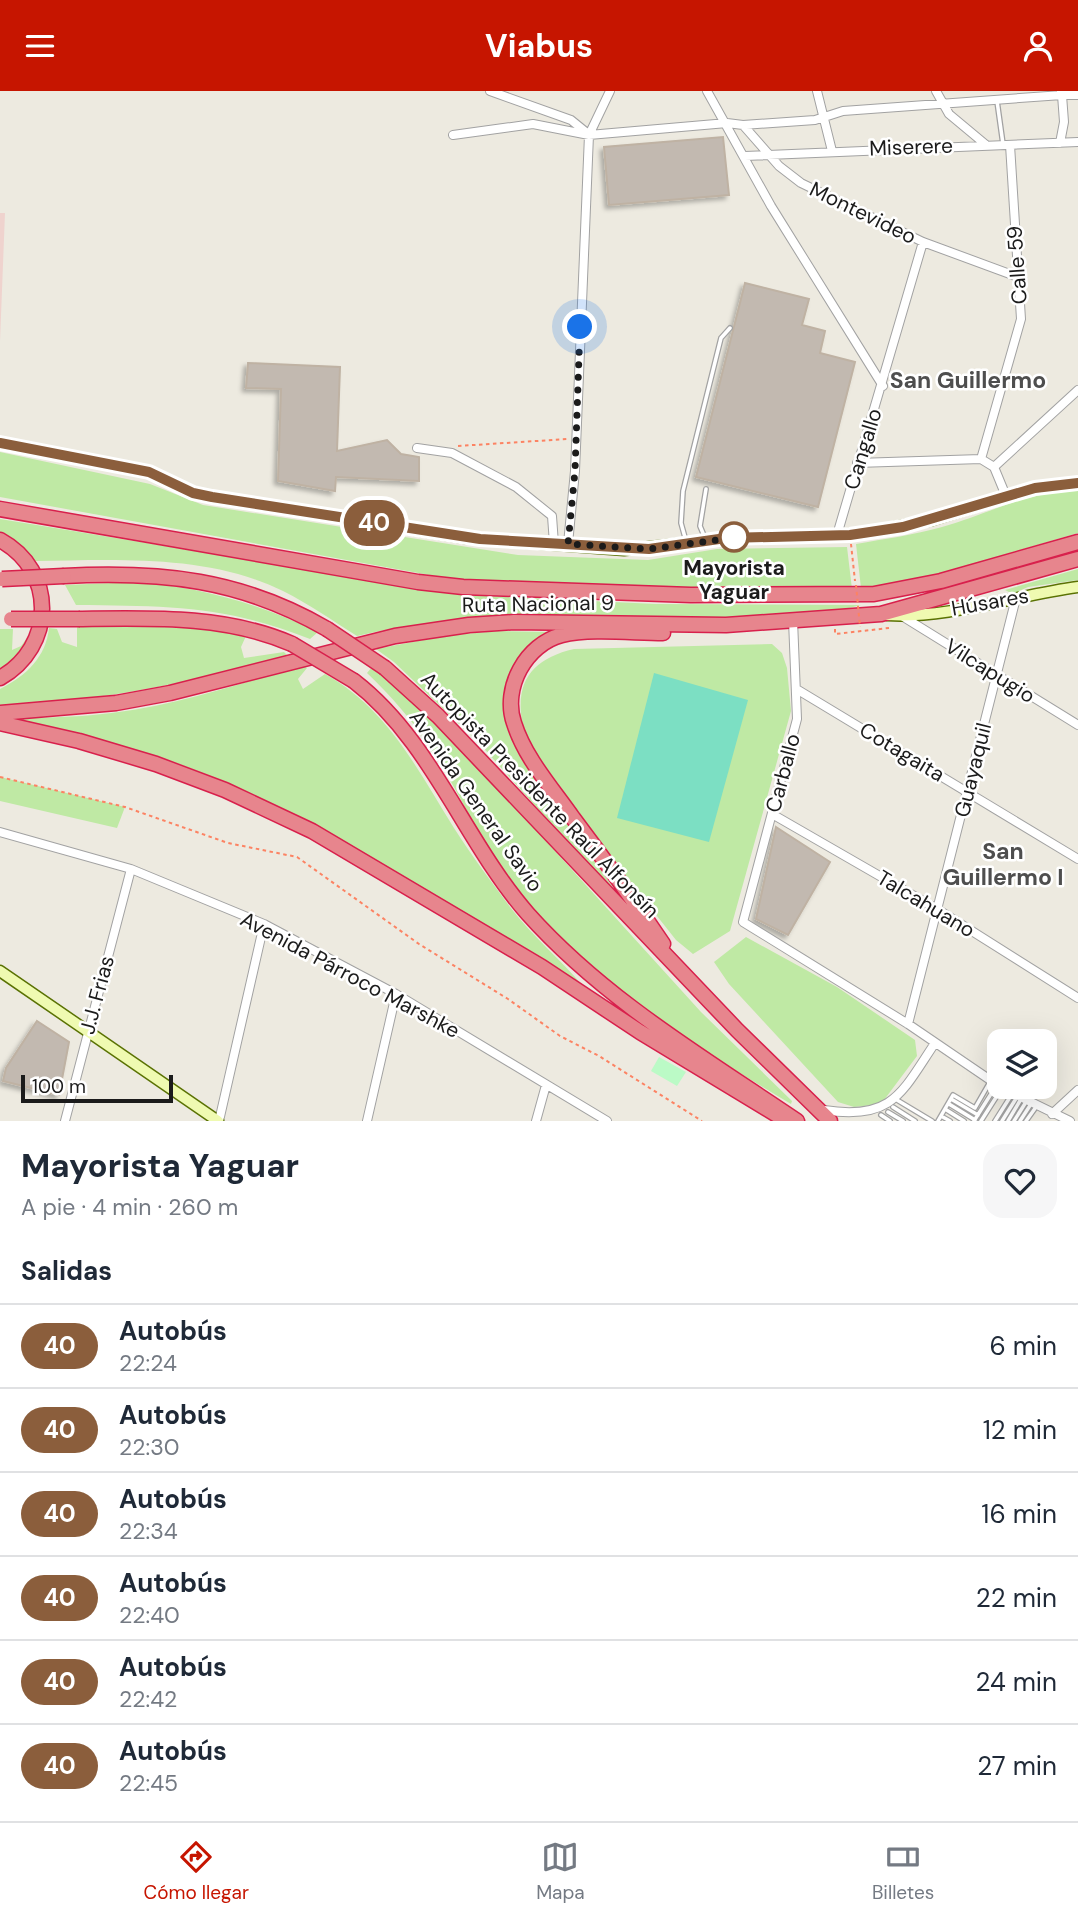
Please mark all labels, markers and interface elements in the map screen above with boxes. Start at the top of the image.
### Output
text: Viabus [485,25,593,67]
icon: menu [21,27,59,65]
icon: person [1019,27,1057,65]
street label: Miserere [869,132,953,162]
street label: Montevideo [805,175,921,251]
street label: Calle 59 [1000,225,1034,305]
your location [562,309,597,344]
district label: San Guillermo [890,365,1046,395]
street label: Cangallo [837,405,889,493]
line badge: 40 [342,500,406,546]
text: 40 [358,507,390,538]
marker: Mayorista Yaguar [719,522,749,552]
place label: Mayorista Yaguar [683,554,785,606]
street label: Húsares [949,581,1031,623]
street label: Ruta Nacional 9 [462,589,614,619]
street label: Vilcapugio [939,632,1041,710]
street label: Autopista Presidente Raúl Alfonsín [414,666,666,924]
street label: Avenida General Savio [403,705,549,897]
street label: Cotagaita [854,716,950,788]
street label: Guayaquil [948,720,998,820]
street label: Carballo [759,730,807,816]
district label: San Guillermo I [942,836,1064,892]
street label: Talcahuano [872,864,980,944]
street label: Avenida Párroco Marshke [235,905,465,1045]
street label: J.J. Frias [73,953,121,1037]
map controls [987,1029,1057,1099]
button: layers [987,1029,1057,1099]
scale bar [21,1072,173,1104]
text: 100 m [32,1074,86,1099]
text: Mayorista Yaguar [21,1144,299,1187]
button: heart [983,1144,1057,1218]
text: A pie · 4 min · 260 m [21,1192,238,1222]
text: Salidas [21,1254,112,1288]
text: Autobús [119,1314,227,1348]
text: 6 min [989,1329,1057,1363]
text: 40 [43,1330,76,1361]
text: 22:24 [119,1348,177,1378]
text: Autobús [119,1398,227,1432]
text: 12 min [983,1413,1057,1447]
text: 40 [43,1414,76,1445]
text: 22:30 [119,1432,179,1462]
text: Autobús [119,1482,227,1516]
text: 16 min [981,1497,1057,1531]
text: 40 [43,1498,76,1529]
text: 22:34 [119,1516,178,1546]
text: Autobús [119,1566,227,1600]
text: 22 min [976,1581,1057,1615]
text: 40 [43,1582,76,1613]
text: 22:40 [119,1600,180,1630]
text: Autobús [119,1650,227,1684]
text: 24 min [975,1665,1057,1699]
text: 40 [43,1666,76,1697]
text: 22:42 [119,1684,177,1714]
text: Autobús [119,1734,227,1768]
text: 27 min [977,1749,1057,1783]
text: 40 [43,1750,76,1781]
text: 22:45 [119,1768,178,1798]
tab: Cómo llegar [144,1838,249,1905]
tab: Mapa [536,1838,585,1905]
tab: Billetes [872,1838,934,1905]

